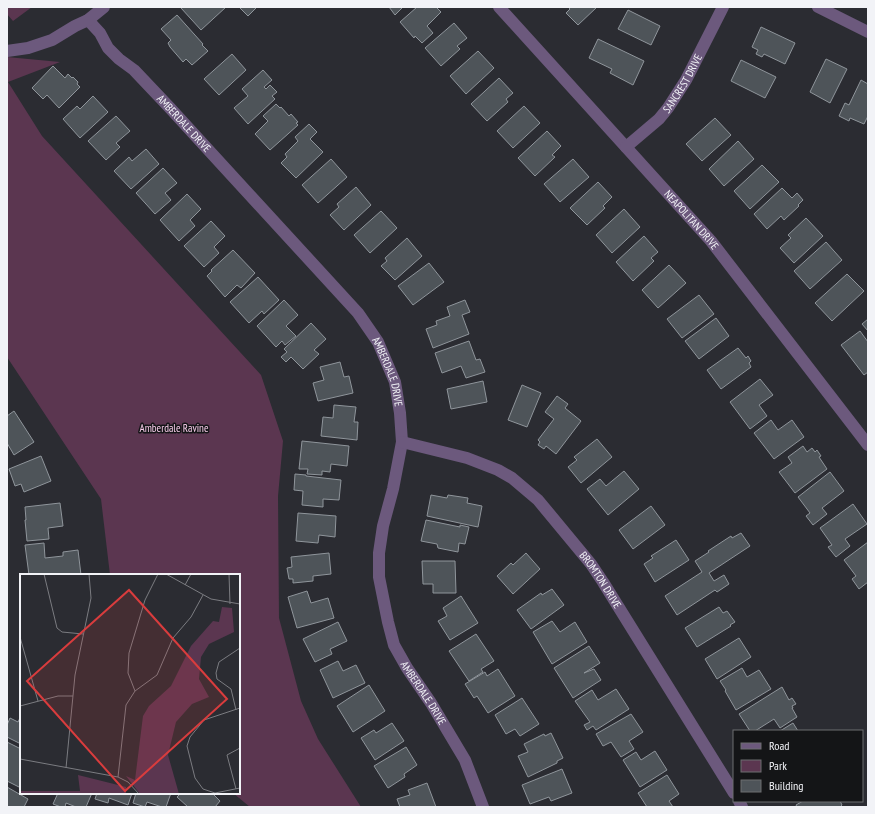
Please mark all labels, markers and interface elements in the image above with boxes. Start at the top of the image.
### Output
street label: SANCREST DRIVE [660,51,705,116]
street label: AMBERDALE DRIVE [154,92,214,155]
street label: NEAPOLITAN DRIVE [661,187,722,252]
street label: AMBERDALE DRIVE [369,334,406,408]
park label: Amberdale Ravine [139,421,209,435]
street label: BROMTON DRIVE [577,549,625,611]
inset map [20,574,240,794]
street label: AMBERDALE DRIVE [398,659,450,728]
legend [733,730,863,802]
text: Road [769,738,789,753]
text: Park [769,758,787,773]
text: Building [769,778,804,793]

